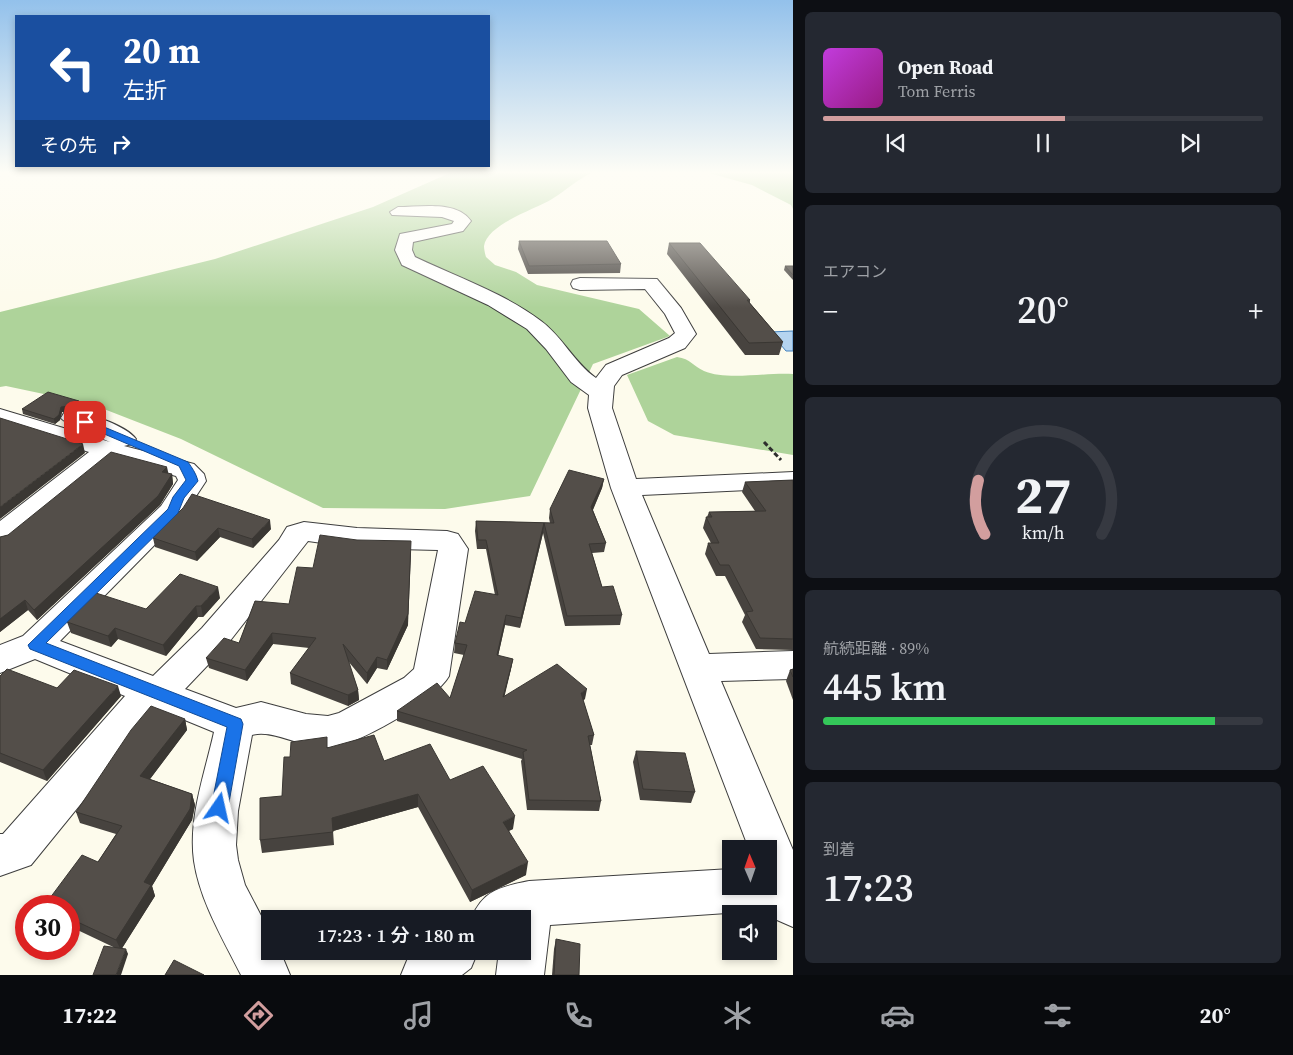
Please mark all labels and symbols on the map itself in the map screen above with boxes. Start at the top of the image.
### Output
pin [64,401,106,443]
position arrow [192,781,244,833]
north arrow [722,840,778,895]
speed limit sign: 30 [15,895,80,960]

